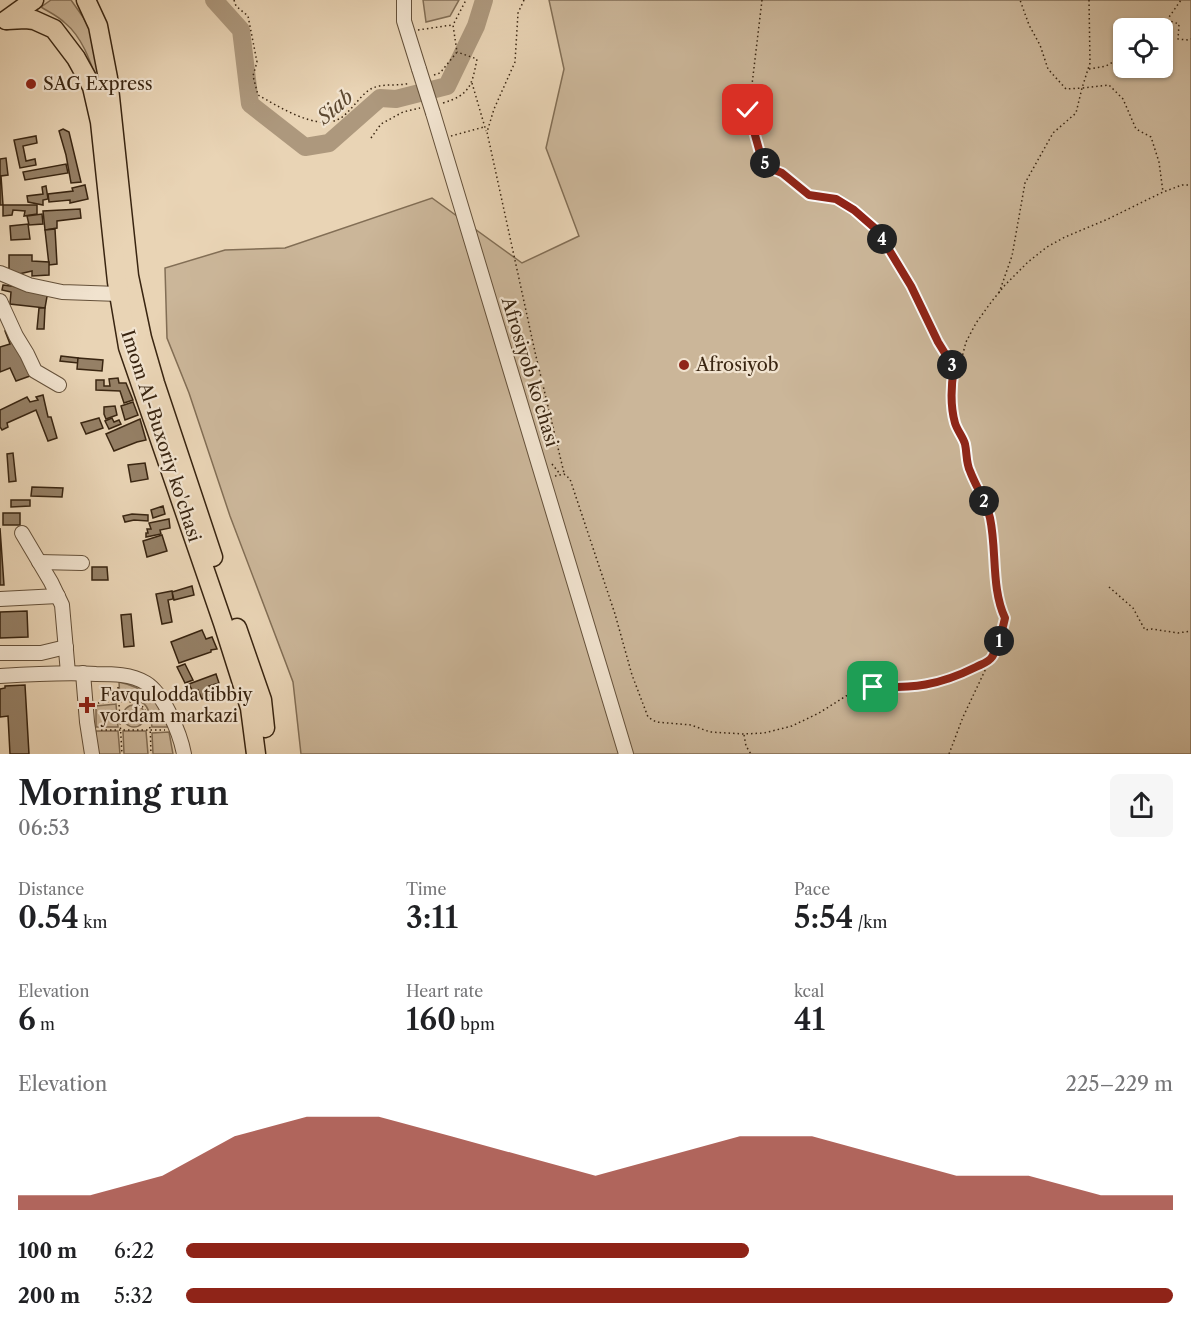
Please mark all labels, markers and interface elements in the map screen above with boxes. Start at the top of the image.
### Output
map controls [1113,18,1173,78]
button: locate [1113,18,1173,78]
place label: SAG Express [43,73,153,95]
marker: SAG Express [24,77,38,91]
pin [722,84,773,135]
water label: Siab [311,85,358,130]
icon: check [731,93,764,126]
pin: 5 [750,148,780,178]
text: 5 [761,153,769,173]
pin: 4 [867,224,897,254]
text: 4 [877,229,887,249]
street label: Afrosiyob ko'chasi [497,294,563,450]
street label: Imom Al-Buxoriy ko'chasi [116,327,206,545]
pin: 3 [937,350,967,380]
place label: Afrosiyob [695,354,779,376]
text: 3 [947,355,957,375]
marker: Afrosiyob [677,358,691,372]
pin: 2 [969,486,999,516]
text: 2 [979,491,989,511]
pin: 1 [984,626,1014,656]
text: 1 [995,631,1003,651]
pin [847,661,898,712]
icon: arrive [856,670,889,703]
place label: Favqulodda tibbiy yordam markazi [99,684,254,727]
marker: Favqulodda tibbiy yordam markazi [78,696,96,714]
text: Morning run [18,773,229,814]
button: share [1110,774,1173,837]
text: 06:53 [18,816,70,840]
text: Distance [18,879,84,899]
text: Time [406,879,446,899]
text: Pace [794,879,830,899]
text: 0.54 [18,899,79,936]
text: 3:11 [406,899,458,936]
text: 5:54 [794,899,853,936]
text: km [79,912,107,932]
text: /km [853,912,888,932]
text: Elevation [18,981,89,1001]
text: Heart rate [406,981,483,1001]
text: kcal [794,981,824,1001]
text: 6 [18,1001,36,1038]
text: 160 [406,1001,456,1038]
text: 41 [794,1001,825,1038]
text: m [36,1014,55,1034]
text: bpm [456,1014,495,1034]
text: Elevation [18,1072,107,1096]
text: 225–229 m [1066,1072,1173,1096]
text: 100 m [18,1239,77,1263]
text: 6:22 [114,1239,154,1263]
text: 200 m [18,1284,80,1308]
text: 5:32 [114,1284,153,1308]

